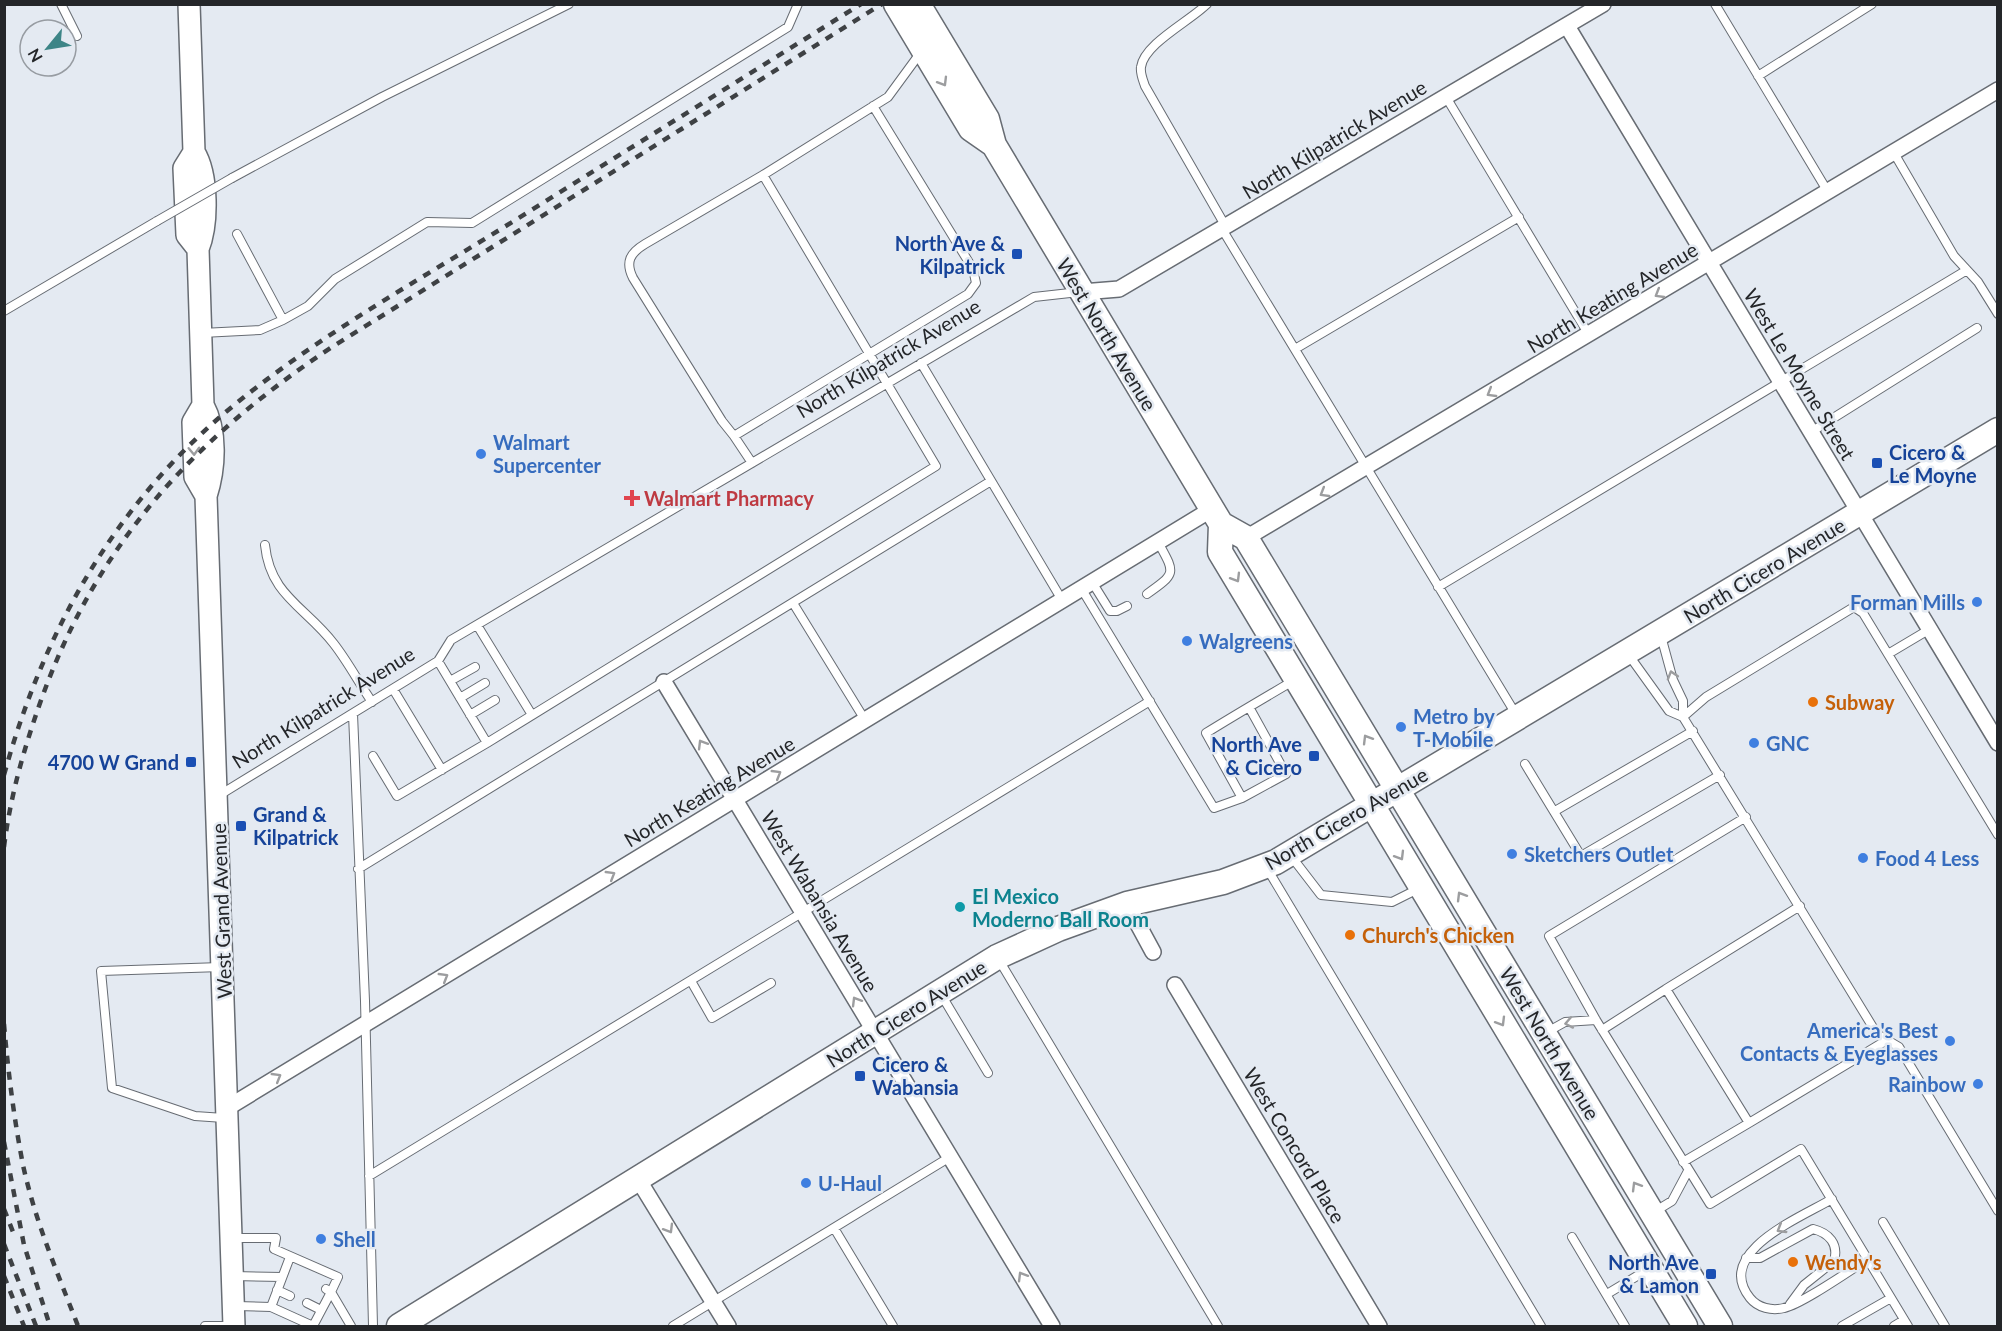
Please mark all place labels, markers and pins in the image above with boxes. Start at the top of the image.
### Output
place label: North Ave & Kilpatrick [895,231,1006,278]
marker: North Ave & Kilpatrick [1010,247,1024,261]
place label: Walmart Supercenter [493,430,602,477]
place label: Cicero & Le Moyne [1889,440,1977,487]
marker: Walmart Supercenter [474,447,488,461]
marker: Cicero & Le Moyne [1870,456,1884,470]
place label: Walmart Pharmacy [644,486,814,510]
marker: Walmart Pharmacy [625,491,639,505]
place label: Forman Mills [1850,590,1965,614]
marker: Forman Mills [1970,595,1984,609]
place label: Walgreens [1199,629,1293,653]
marker: Walgreens [1180,634,1194,648]
place label: Subway [1825,690,1895,714]
marker: Subway [1806,695,1820,709]
place label: Metro by T-Mobile [1413,704,1495,751]
marker: Metro by T-Mobile [1394,720,1408,734]
place label: GNC [1766,731,1809,755]
place label: North Ave & Cicero [1211,732,1302,779]
marker: GNC [1747,736,1761,750]
marker: North Ave & Cicero [1307,749,1321,763]
place label: 4700 W Grand [48,750,179,774]
marker: 4700 W Grand [184,755,198,769]
place label: Grand & Kilpatrick [253,802,339,849]
marker: Grand & Kilpatrick [234,819,248,833]
place label: Sketchers Outlet [1524,842,1674,866]
place label: Food 4 Less [1875,846,1979,870]
marker: Sketchers Outlet [1505,847,1519,861]
marker: Food 4 Less [1856,851,1870,865]
place label: El Mexico Moderno Ball Room [972,884,1149,931]
marker: El Mexico Moderno Ball Room [953,900,967,914]
place label: Church's Chicken [1362,923,1515,947]
marker: Church's Chicken [1343,928,1357,942]
place label: America's Best Contacts & Eyeglasses [1740,1018,1939,1065]
marker: America's Best Contacts & Eyeglasses [1943,1034,1957,1048]
place label: Cicero & Wabansia [872,1052,959,1099]
marker: Cicero & Wabansia [853,1069,867,1083]
place label: Rainbow [1888,1072,1966,1096]
marker: Rainbow [1971,1077,1985,1091]
place label: U-Haul [818,1171,882,1195]
marker: U-Haul [799,1176,813,1190]
place label: Shell [333,1227,376,1251]
marker: Shell [314,1232,328,1246]
place label: North Ave & Lamon [1608,1250,1699,1297]
place label: Wendy's [1805,1250,1882,1274]
marker: Wendy's [1786,1255,1800,1269]
marker: North Ave & Lamon [1704,1267,1718,1281]

